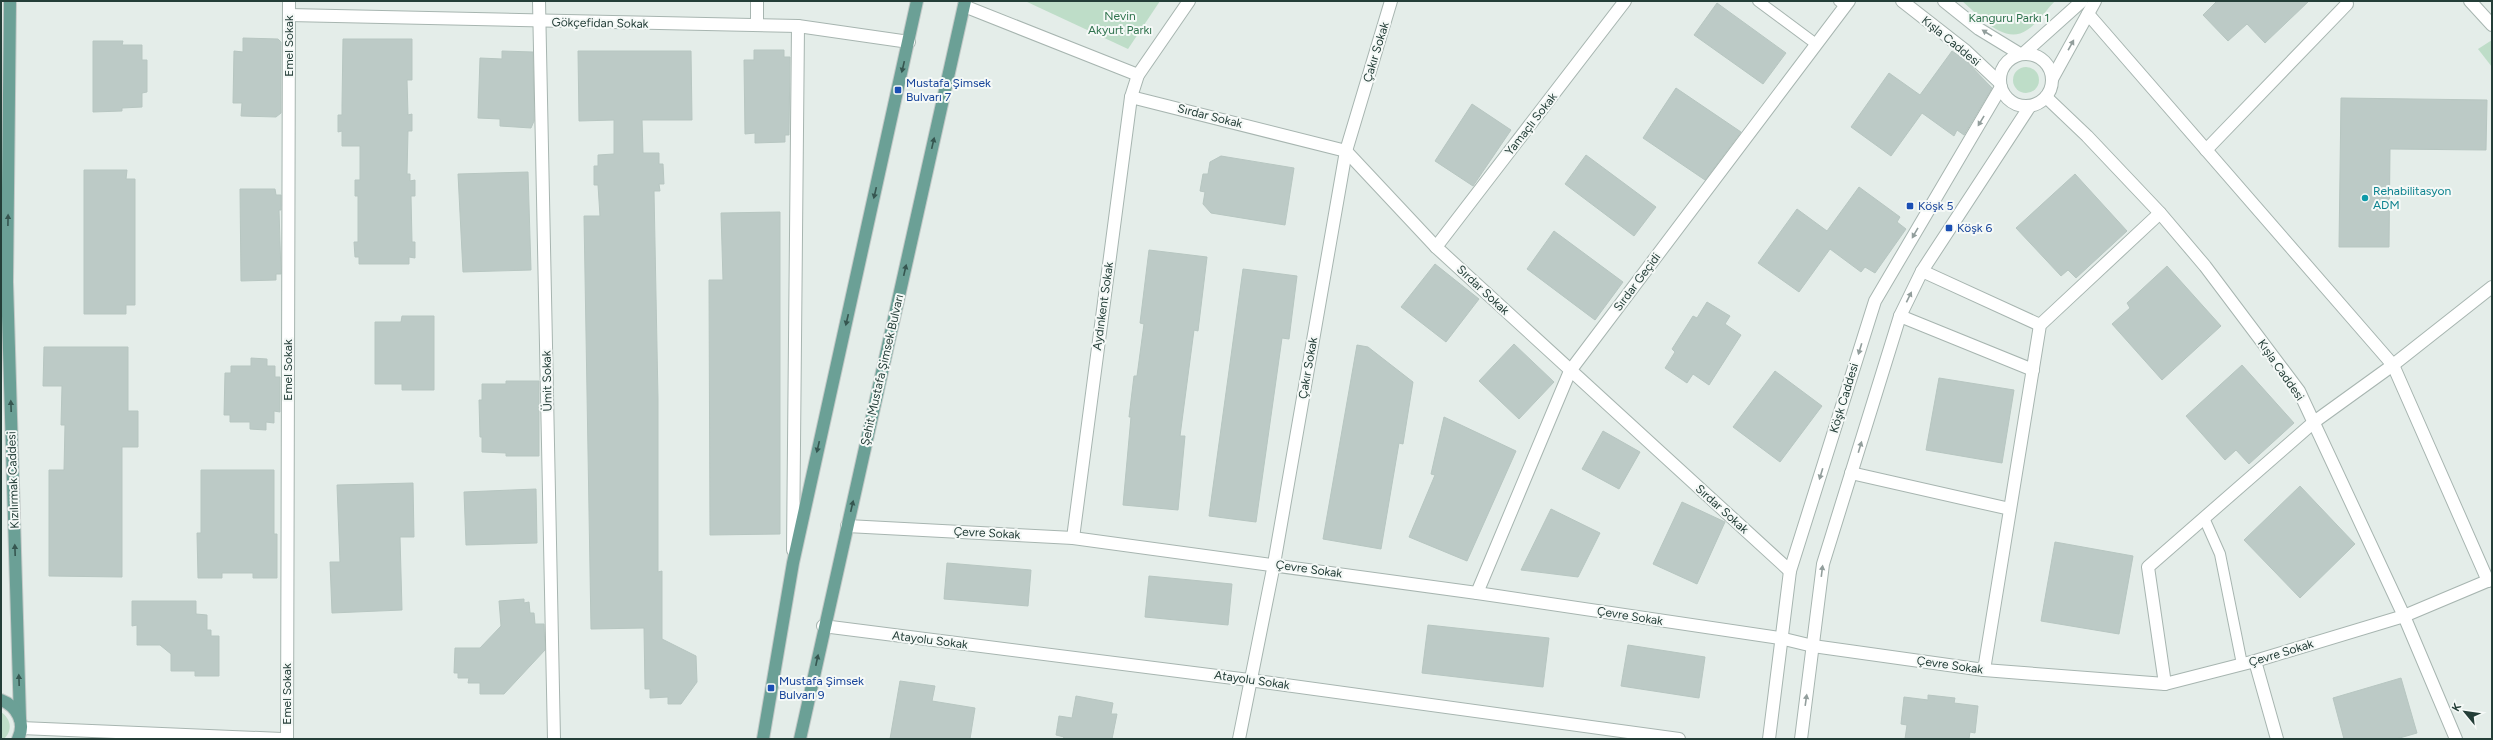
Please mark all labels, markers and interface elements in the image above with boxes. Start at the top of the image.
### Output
park label: Nevin Akyurt Parkı [1088,9,1152,37]
park label: Kanguru Parkı 1 [1968,11,2050,25]
street label: Kışla Caddesi [1919,13,1983,69]
street label: Emel Sokak [282,15,296,77]
street label: Gökçefidan Sokak [551,15,649,31]
street label: Çakır Sokak [1360,20,1392,84]
one-way arrow [1981,30,1992,37]
one-way arrow [2067,39,2074,51]
one-way arrow [900,60,906,73]
place label: Mustafa Şimsek Bulvarı 7 [906,76,991,104]
marker: Mustafa Şimsek Bulvarı 7 [893,85,903,95]
street label: Yamaçlı Sokak [1502,90,1560,158]
street label: Sırdar Sokak [1176,101,1244,131]
one-way arrow [1977,115,1984,127]
one-way arrow [931,137,937,149]
place label: Rehabilitasyon ADM [2373,184,2451,212]
one-way arrow [871,187,877,200]
marker: Rehabilitasyon ADM [2360,193,2370,203]
place label: Köşk 5 [1918,199,1954,213]
marker: Köşk 5 [1905,201,1915,211]
one-way arrow [5,213,11,226]
place label: Köşk 6 [1957,221,1993,235]
marker: Köşk 6 [1944,223,1954,233]
one-way arrow [1911,227,1918,239]
street label: Sırdar Geçidi [1611,250,1663,314]
street label: Aydınkent Sokak [1090,261,1116,351]
street label: Sırdar Sokak [1454,262,1512,318]
one-way arrow [902,263,908,276]
one-way arrow [1906,292,1913,303]
street label: Şehit Mustafa Şimsek Bulvarı [858,293,906,447]
one-way arrow [843,314,849,327]
street label: Çakır Sokak [1296,336,1320,400]
street label: Kışla Caddesi [2255,337,2307,403]
street label: Emel Sokak [281,339,295,401]
one-way arrow [1857,344,1863,356]
street label: Ümit Sokak [539,350,555,412]
street label: Köşk Caddesi [1827,361,1861,435]
one-way arrow [8,399,14,412]
street label: Kızılırmak Caddesi [4,431,22,529]
one-way arrow [815,441,821,453]
one-way arrow [1857,441,1863,453]
one-way arrow [1818,468,1824,480]
street label: Sırdar Sokak [1693,482,1751,537]
one-way arrow [849,499,855,512]
street label: Çevre Sokak [953,524,1021,542]
one-way arrow [12,543,18,556]
street label: Çevre Sokak [1275,557,1343,581]
one-way arrow [1819,565,1825,577]
street label: Çevre Sokak [1596,604,1664,628]
street label: Atayolu Sokak [891,628,969,652]
street label: Çevre Sokak [2247,636,2315,669]
street label: Çevre Sokak [1916,653,1984,677]
one-way arrow [814,654,820,666]
street label: Emel Sokak [280,663,294,725]
street label: Atayolu Sokak [1213,668,1291,692]
one-way arrow [16,673,22,686]
place label: Mustafa Şimsek Bulvarı 9 [779,674,864,702]
marker: Mustafa Şimsek Bulvarı 9 [766,683,776,693]
north arrow [2445,692,2485,732]
one-way arrow [1803,694,1809,706]
text: K [2449,700,2464,714]

